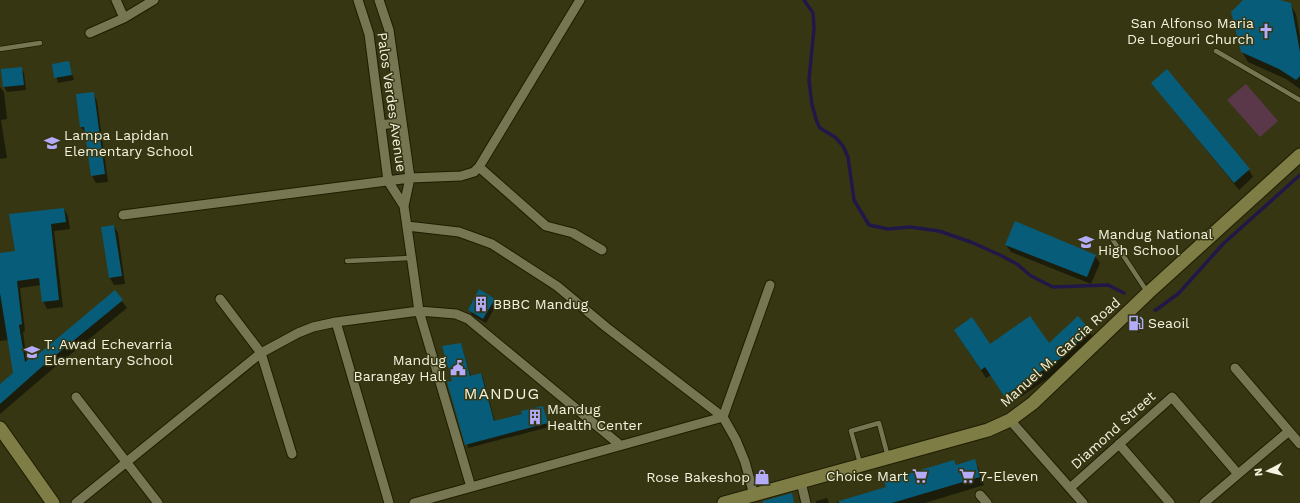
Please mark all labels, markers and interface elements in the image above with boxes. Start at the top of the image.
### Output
place label: San Alfonso Maria De Logouri Church [1127,15,1254,47]
church icon: San Alfonso Maria De Logouri Church [1257,22,1275,40]
street label: Palos Verdes Avenue [374,31,410,173]
place label: Lampa Lapidan Elementary School [64,127,194,159]
school or university icon: Lampa Lapidan Elementary School [43,134,61,152]
place label: Mandug National High School [1098,226,1214,258]
school or university icon: Mandug National High School [1077,233,1095,251]
street label: Manuel M. Garcia Road [997,294,1123,410]
building icon: BBBC Mandug [472,295,490,313]
place label: BBBC Mandug [493,296,589,312]
fuel station icon: Seaoil [1127,314,1145,332]
place label: Seaoil [1148,315,1190,331]
place label: T. Awad Echevarria Elementary School [44,336,174,368]
school or university icon: T. Awad Echevarria Elementary School [23,343,41,361]
place label: Mandug Barangay Hall [354,352,447,384]
public building icon: Mandug Barangay Hall [449,359,467,377]
district label: MANDUG [464,384,540,403]
street label: Diamond Street [1068,388,1158,472]
place label: Mandug Health Center [547,401,643,433]
building icon: Mandug Health Center [526,408,544,426]
north arrow [1248,451,1288,491]
supermarket icon: Choice Mart [911,467,929,485]
supermarket icon: 7-Eleven [958,467,976,485]
text: N [1252,467,1266,477]
shop icon: Rose Bakeshop [753,468,771,486]
place label: Choice Mart [826,468,908,484]
place label: 7-Eleven [979,468,1038,484]
place label: Rose Bakeshop [646,469,750,485]

